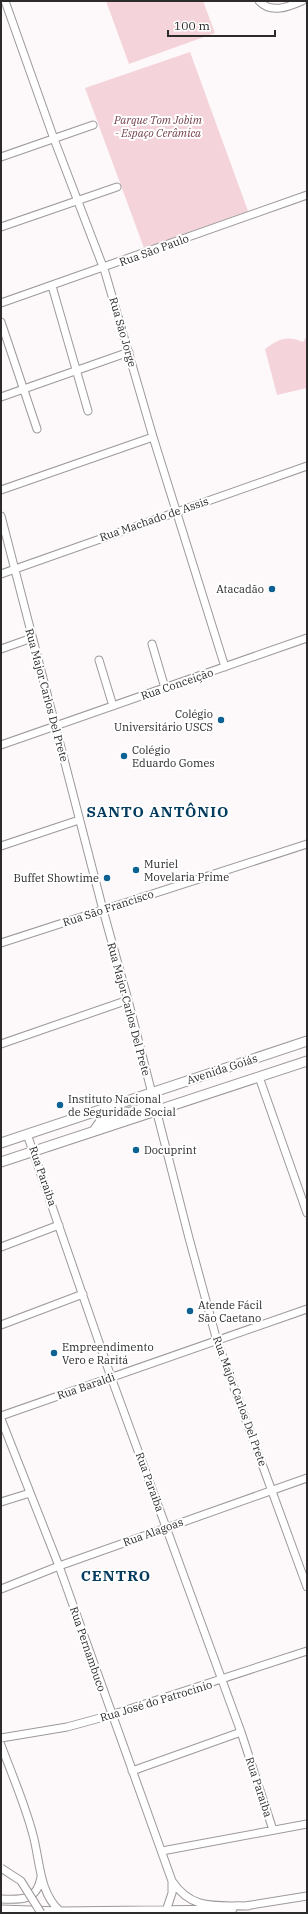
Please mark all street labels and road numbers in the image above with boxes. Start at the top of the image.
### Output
street label: Rua São Paulo [117,231,191,269]
street label: Rua São Jorge [106,296,140,369]
street label: Rua Machado de Assis [98,494,210,544]
street label: Rua Major Carlos Del Prete [22,627,72,763]
street label: Rua Conceição [139,665,215,703]
street label: Rua São Francisco [61,887,155,929]
street label: Rua Major Carlos Del Prete [104,941,154,1077]
street label: Avenida Goiás [185,1051,259,1087]
street label: Rua Paraiba [26,1144,60,1208]
street label: Rua Major Carlos Del Prete [210,1334,270,1468]
street label: Rua Baraldi [55,1369,117,1402]
street label: Rua Paraiba [133,1450,167,1514]
street label: Rua Alagoas [121,1515,185,1549]
street label: Rua Pernambuco [67,1605,109,1693]
street label: Rua José do Patrocinio [98,1677,214,1725]
street label: Rua Paraiba [243,1755,275,1819]

